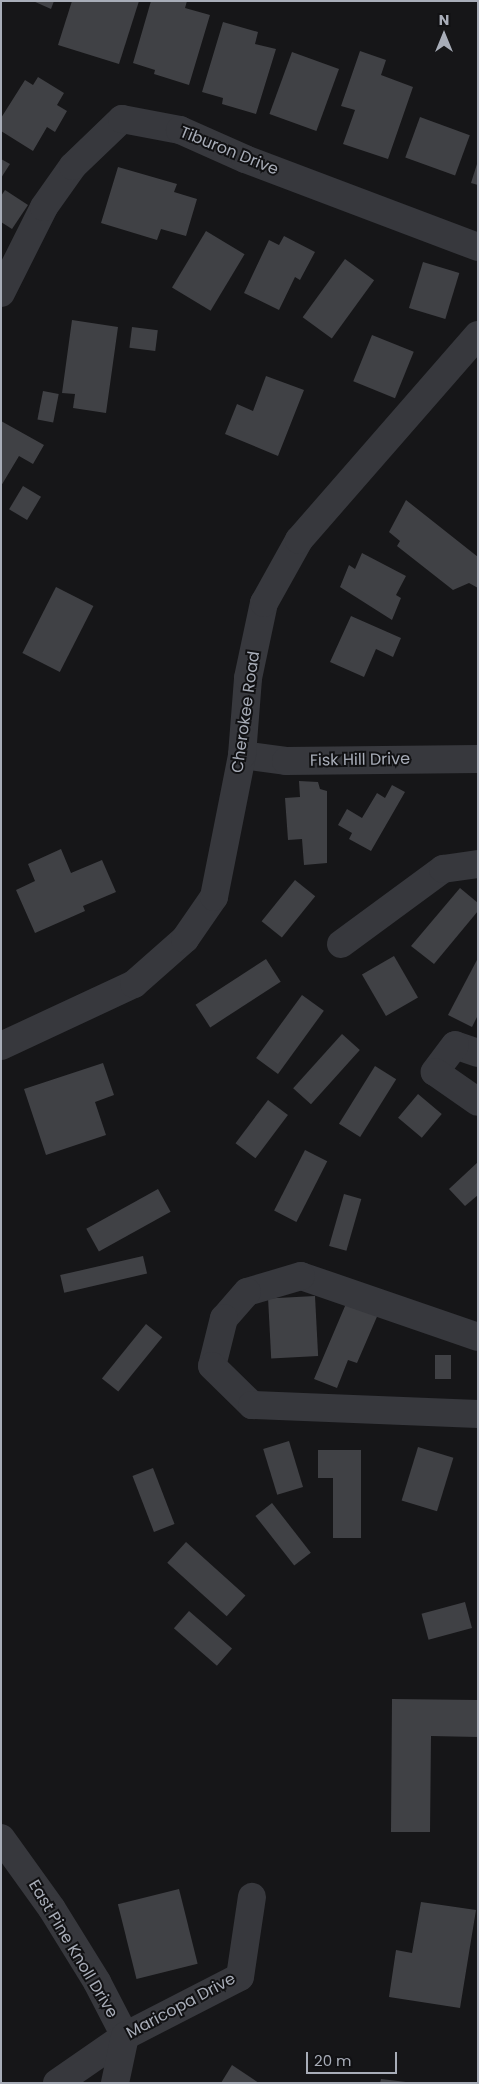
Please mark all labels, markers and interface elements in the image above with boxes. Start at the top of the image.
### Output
north arrow [419,10,469,60]
text: N [439,10,449,30]
street label: Tiburon Drive [177,123,281,179]
street label: Cherokee Road [228,650,264,774]
street label: Fisk Hill Drive [310,750,410,770]
street label: East Pine Knoll Drive [24,1877,122,2021]
street label: Maricopa Drive [123,1969,239,2043]
scale bar [309,2042,400,2074]
text: 20 m [314,2050,352,2071]

